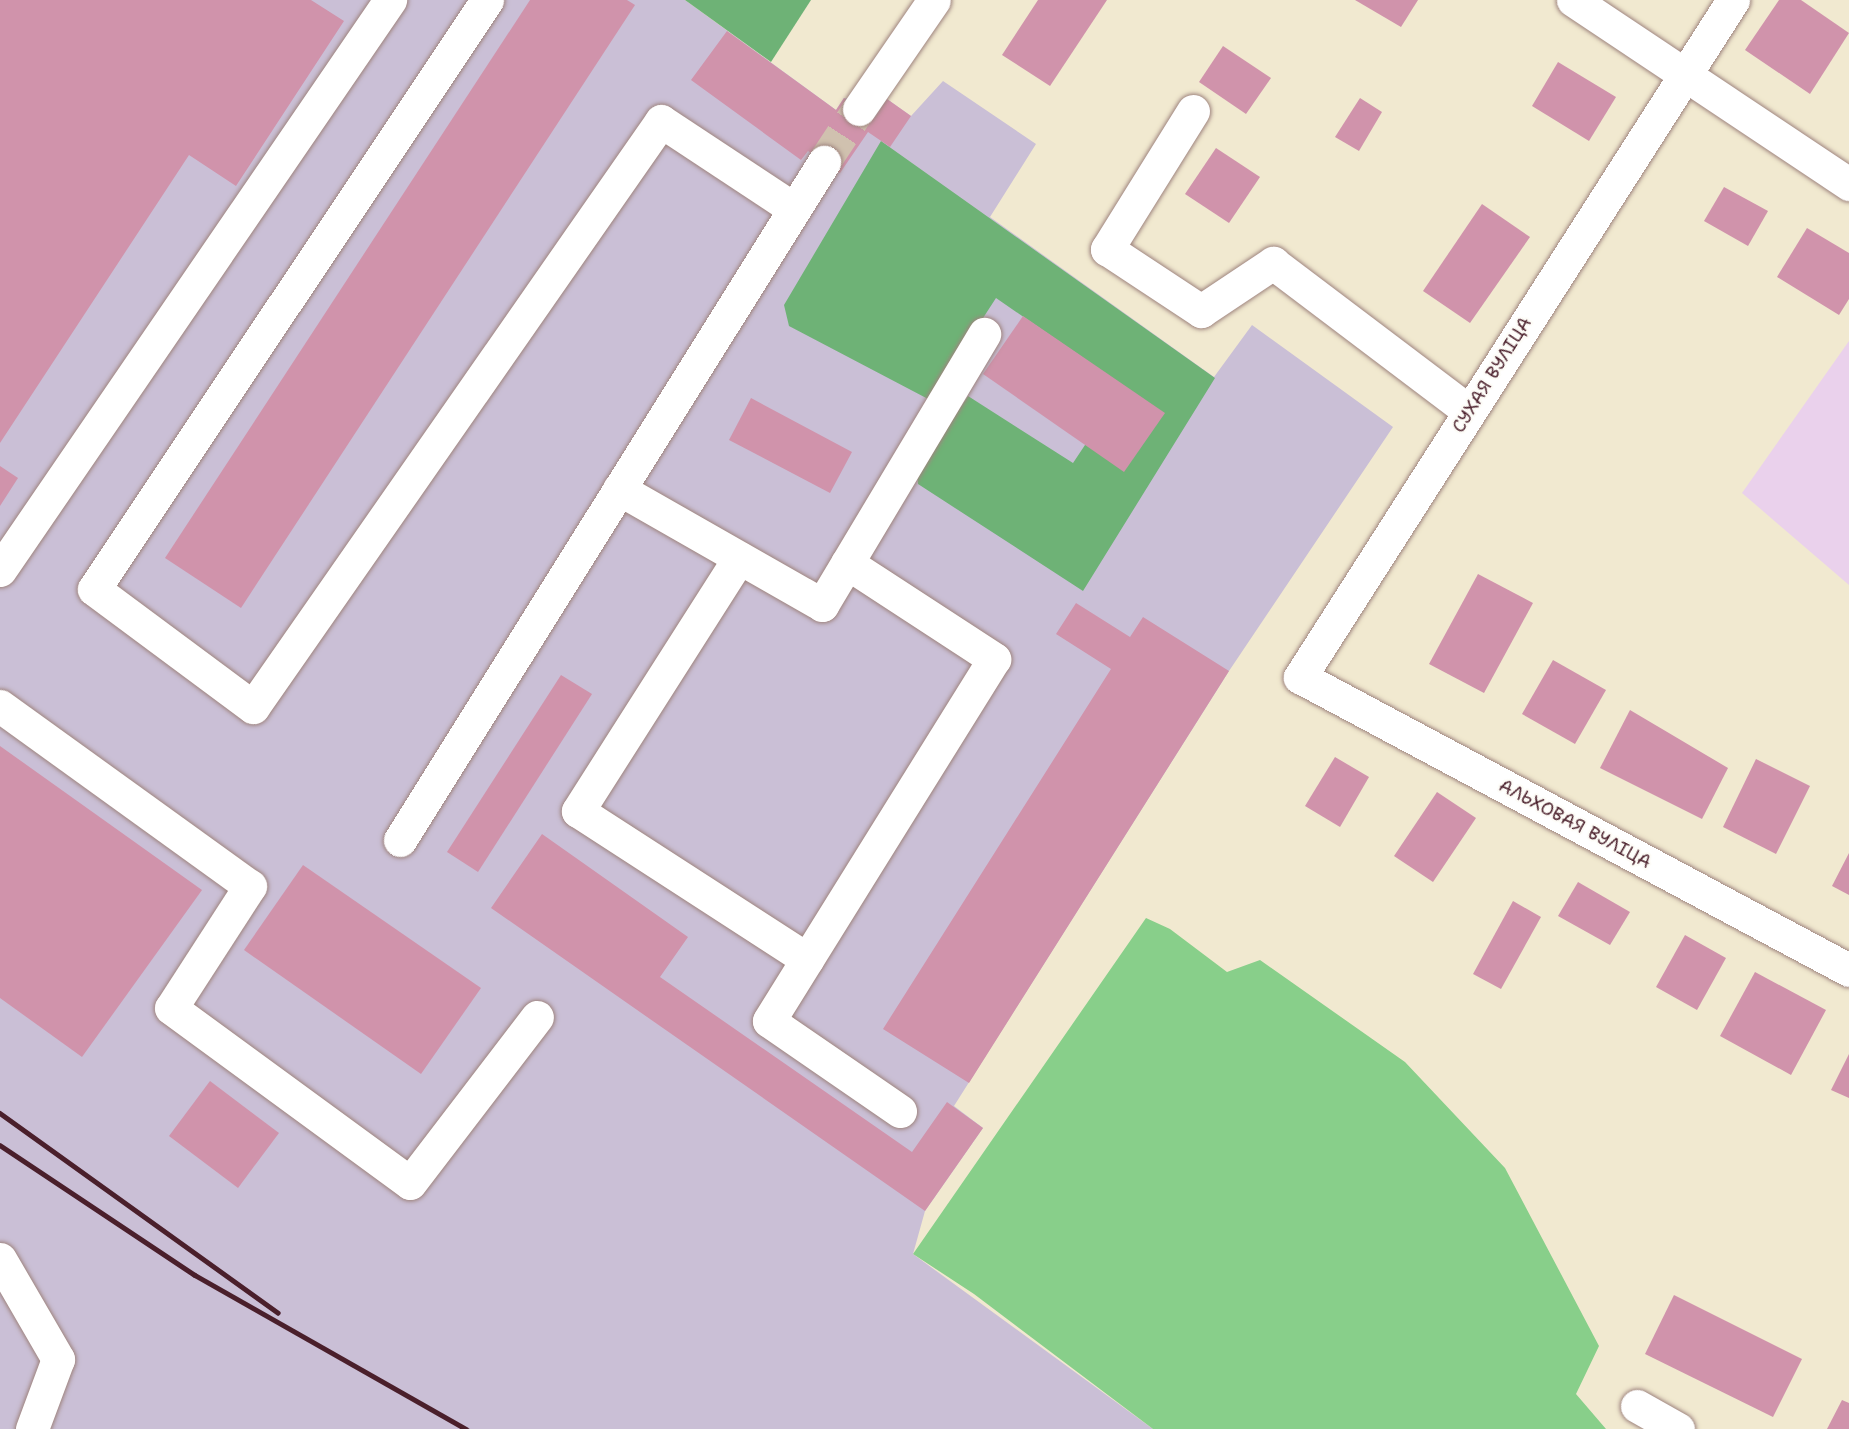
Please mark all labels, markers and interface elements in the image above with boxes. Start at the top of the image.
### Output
street label: СУХАЯ ВУЛІЦА [1448,313,1536,437]
street label: АЛЬХОВАЯ ВУЛІЦА [1495,775,1655,873]

